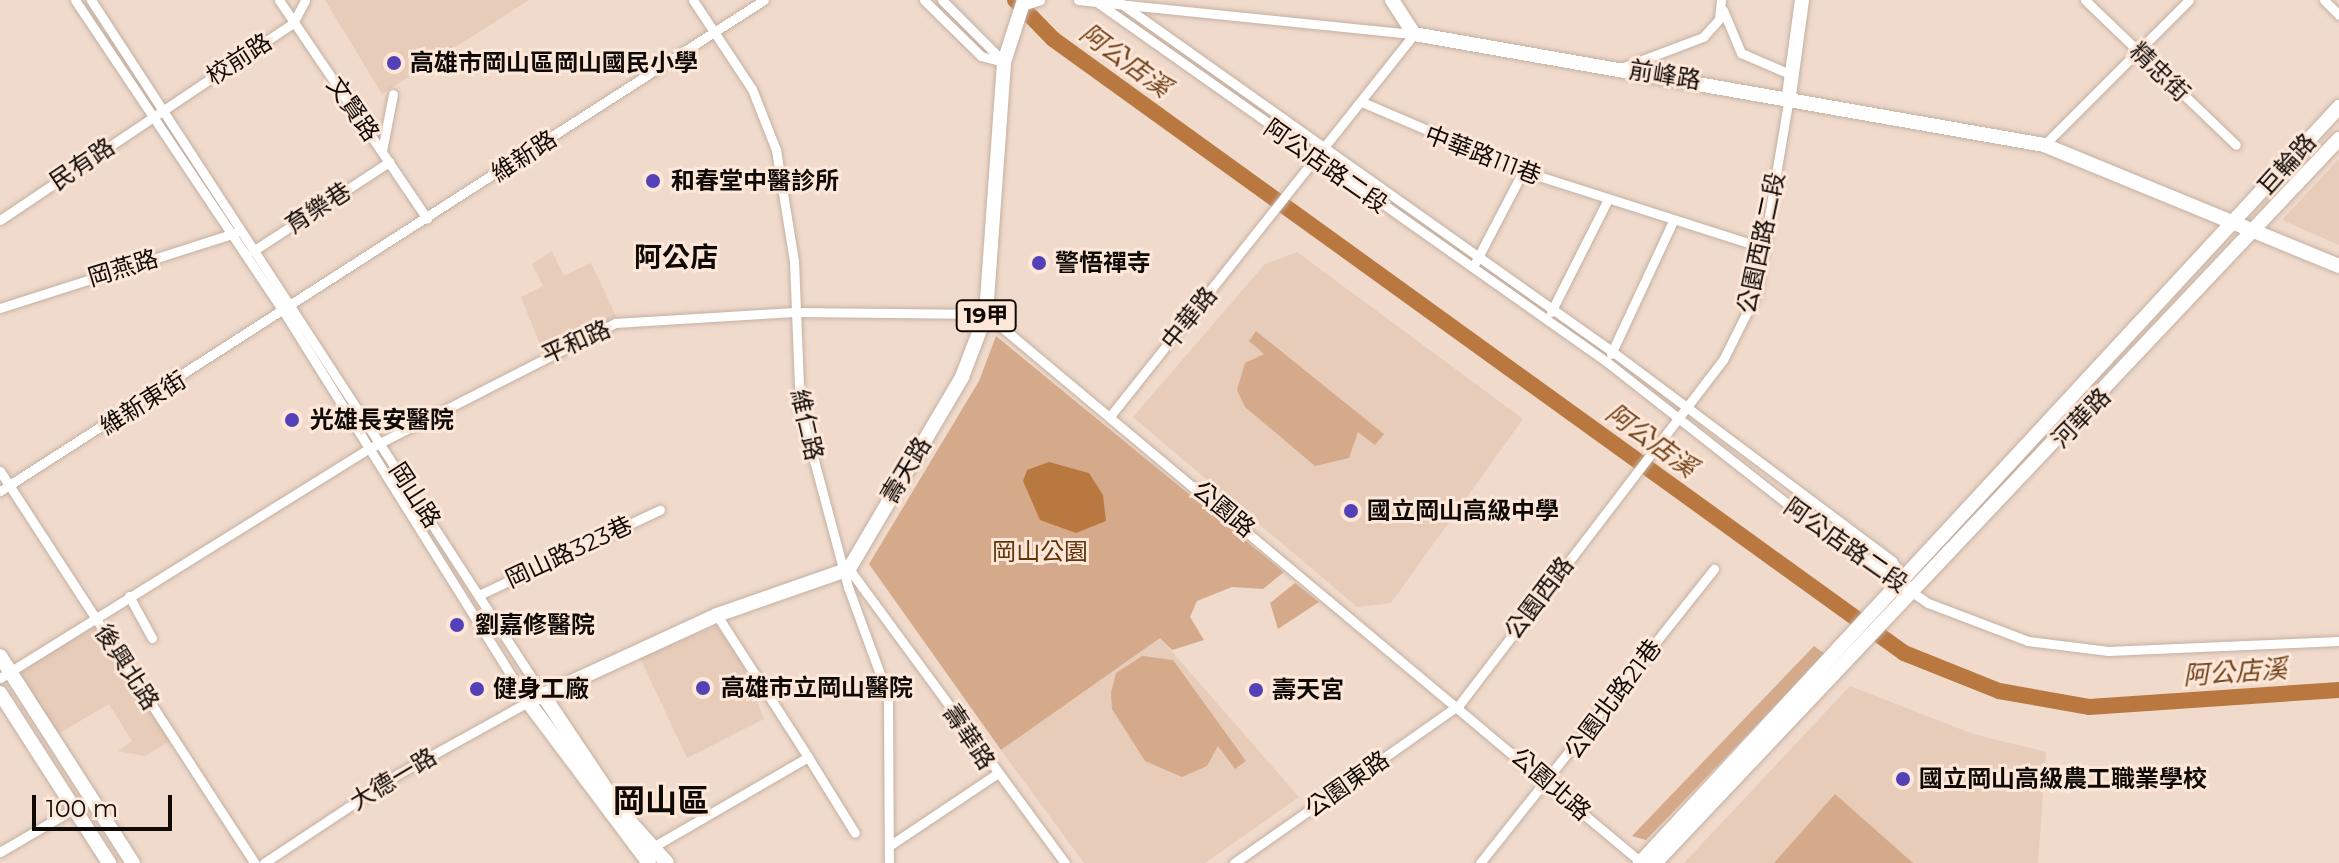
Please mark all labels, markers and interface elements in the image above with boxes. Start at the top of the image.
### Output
water label: 阿公店溪 [1074,18,1176,104]
street label: 校前路 [201,27,277,91]
street label: 精忠街 [2124,37,2196,107]
place label: 高雄市岡山區岡山國民小學 [410,49,698,77]
marker: 高雄市岡山區岡山國民小學 [385,54,403,72]
street label: 前峰路 [1627,55,1703,95]
street label: 文賢路 [321,71,385,147]
street label: 阿公店路二段 [1259,113,1393,219]
street label: 中華路111巷 [1421,120,1545,190]
street label: 維新路 [486,124,562,188]
street label: 巨輪路 [2252,128,2322,200]
street label: 民有路 [44,132,120,196]
place label: 和春堂中醫診所 [671,167,839,195]
marker: 和春堂中醫診所 [642,170,664,192]
street label: 公園西路二段 [1732,170,1790,316]
street label: 育樂巷 [280,176,356,240]
district label: 阿公店 [634,240,718,274]
street label: 岡燕路 [84,244,162,292]
place label: 警悟禪寺 [1055,249,1151,277]
marker: 警悟禪寺 [1030,254,1048,272]
street label: 中華路 [1155,281,1223,355]
road number: 19甲 [954,298,1018,334]
street label: 平和路 [537,314,615,370]
street label: 維新東街 [95,365,191,441]
street label: 河華路 [2046,382,2116,454]
street label: 維仁路 [785,387,829,463]
water label: 阿公店溪 [1600,398,1702,484]
place label: 光雄長安醫院 [310,406,454,434]
marker: 光雄長安醫院 [281,409,303,431]
street label: 壽天路 [875,432,937,508]
street label: 岡山路 [383,457,447,533]
street label: 公園路 [1187,475,1261,543]
street label: 阿公店路二段 [1779,492,1913,598]
place label: 國立岡山高級中學 [1367,497,1559,525]
marker: 國立岡山高級中學 [1342,502,1360,520]
street label: 岡山路323巷 [501,510,637,594]
park label: 岡山公園 [992,538,1088,566]
street label: 公園西路 [1499,551,1579,645]
place label: 劉嘉修醫院 [475,611,595,639]
marker: 劉嘉修醫院 [446,614,468,636]
street label: 後興北路 [89,619,165,715]
street label: 公園北路21巷 [1559,634,1667,764]
water label: 阿公店溪 [2182,654,2288,692]
place label: 高雄市立岡山醫院 [721,674,913,702]
place label: 健身工廠 [493,675,589,703]
place label: 壽天宮 [1272,676,1344,704]
marker: 高雄市立岡山醫院 [692,677,714,699]
marker: 健身工廠 [468,680,486,698]
marker: 壽天宮 [1247,681,1265,699]
street label: 壽華路 [937,699,1001,775]
street label: 大德一路 [344,742,442,816]
street label: 公園北路 [1505,742,1597,826]
street label: 公園東路 [1299,745,1395,823]
place label: 國立岡山高級農工職業學校 [1919,765,2207,793]
marker: 國立岡山高級農工職業學校 [1894,770,1912,788]
scale bar [36,779,176,829]
district label: 岡山區 [613,782,709,820]
text: 100 m [46,794,118,823]

